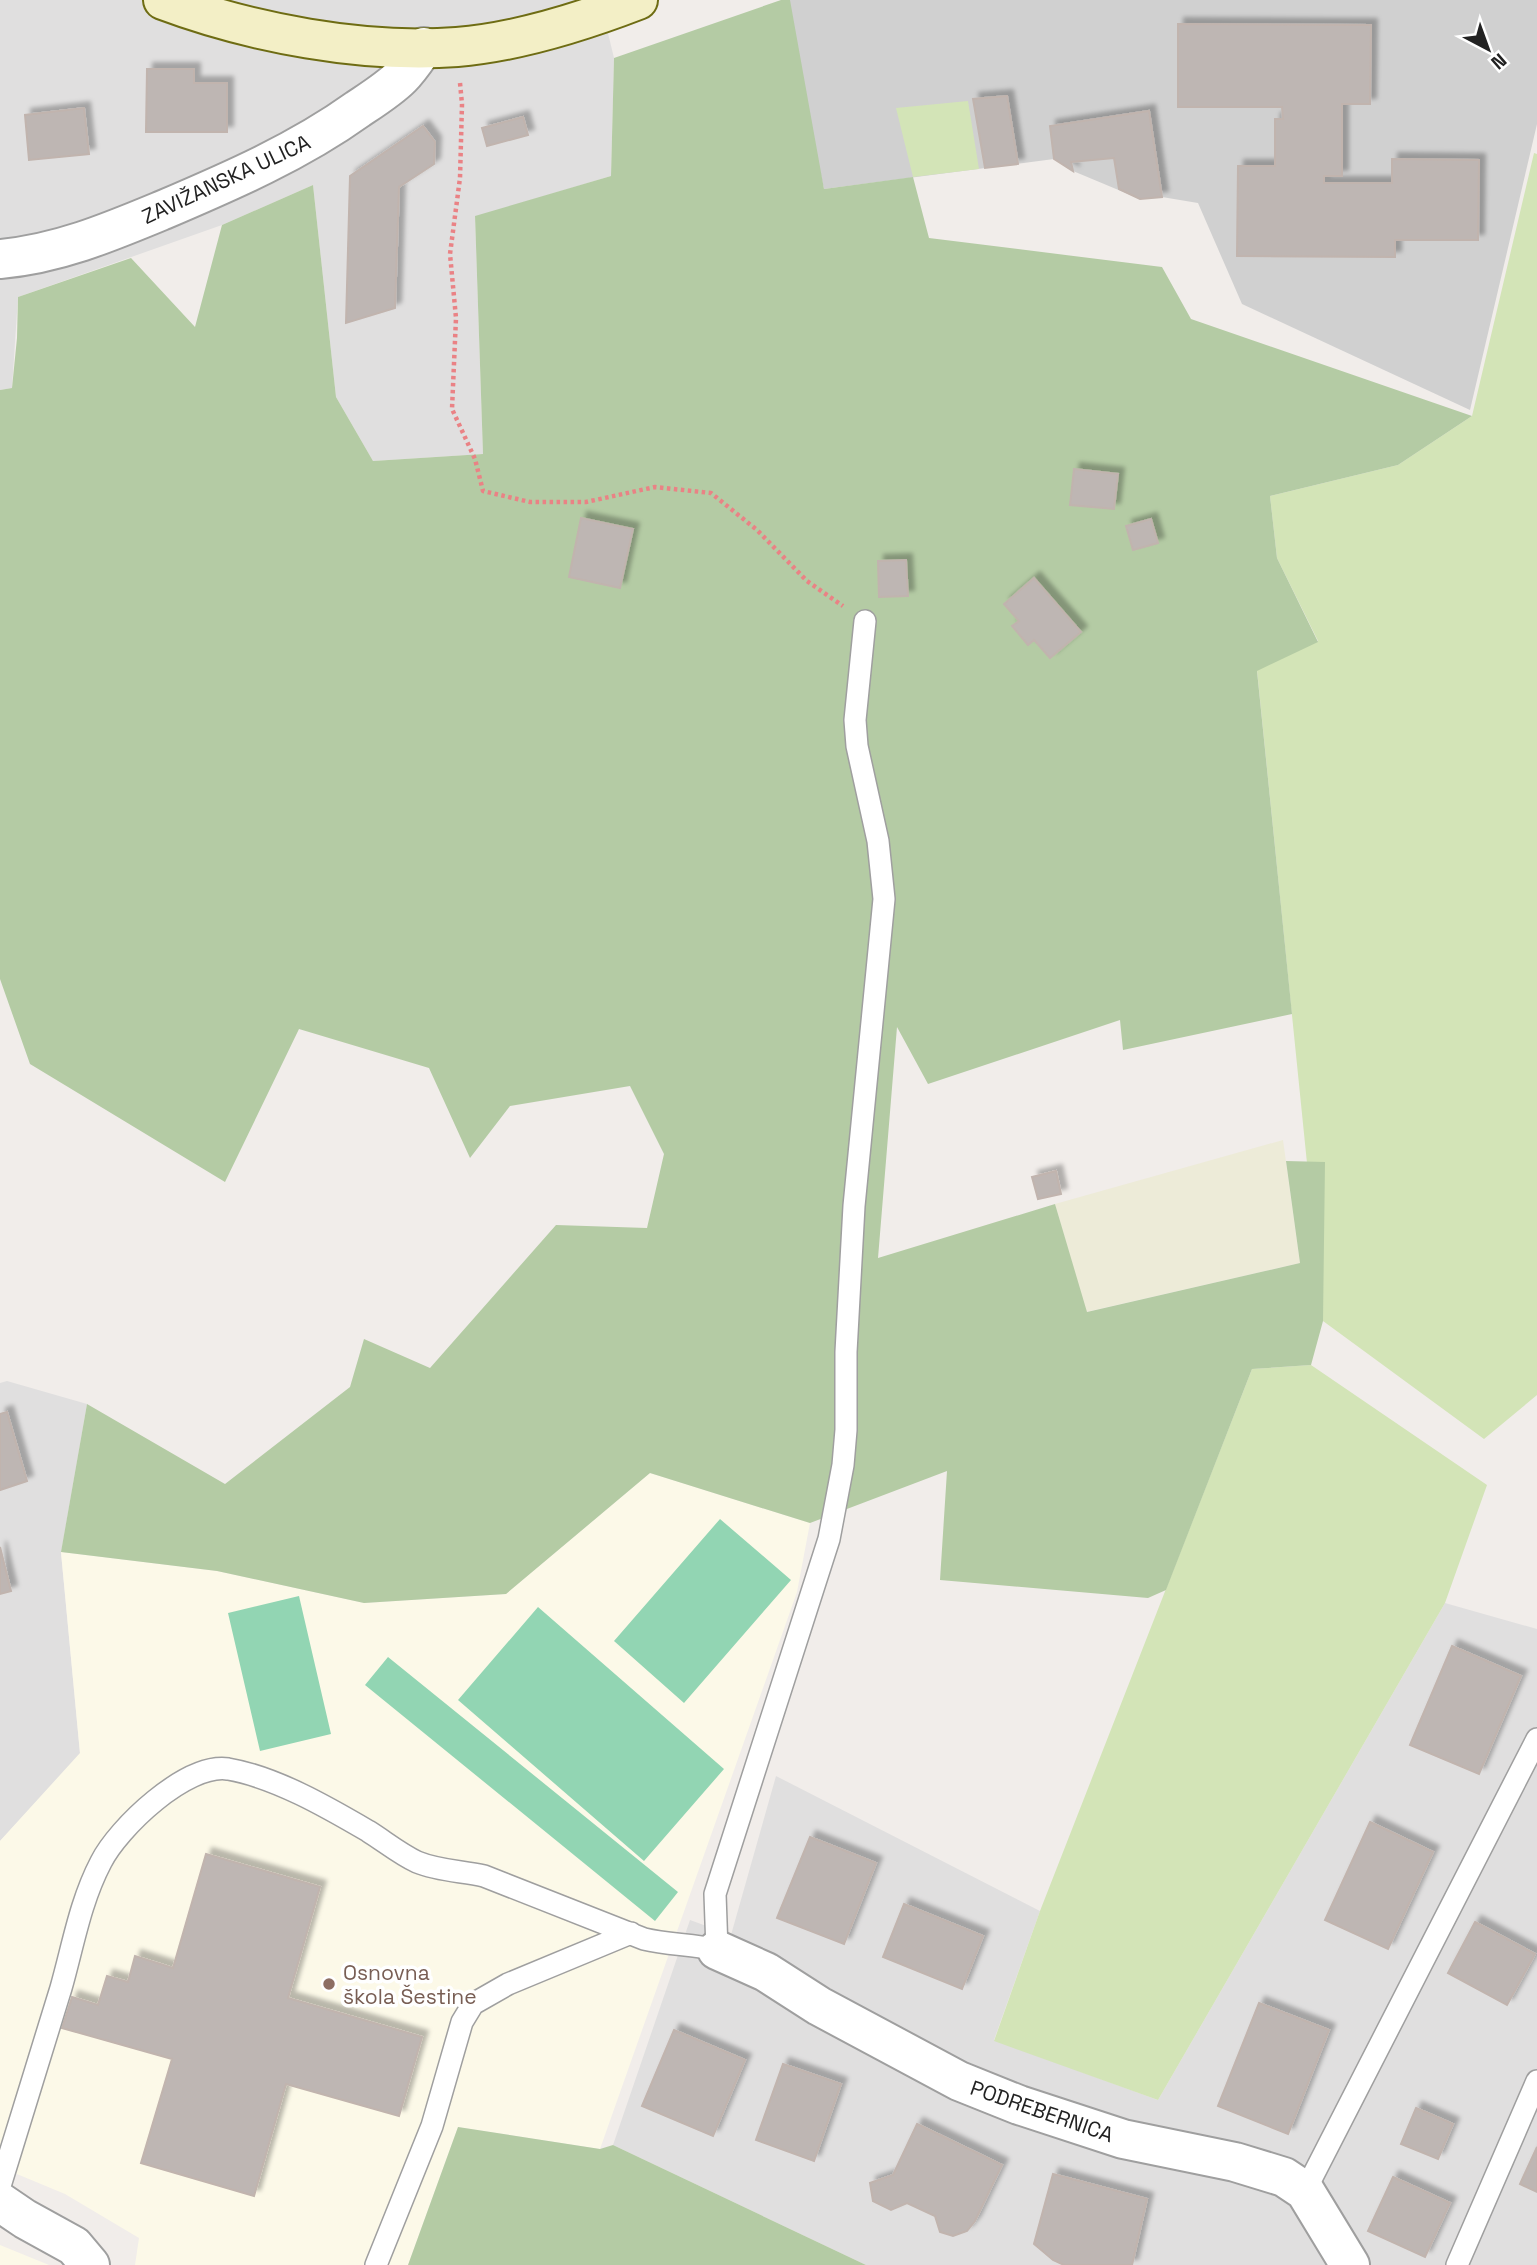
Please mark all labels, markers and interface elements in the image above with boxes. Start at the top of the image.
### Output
north arrow [1453,14,1523,84]
text: N [1486,48,1512,75]
street label: ZAVIŽANSKA ULICA [137,128,315,230]
place label: Osnovna škola Šestine [343,1959,477,2010]
marker: Osnovna škola Šestine [321,1976,337,1992]
street label: PODREBERNICA [967,2074,1117,2148]

